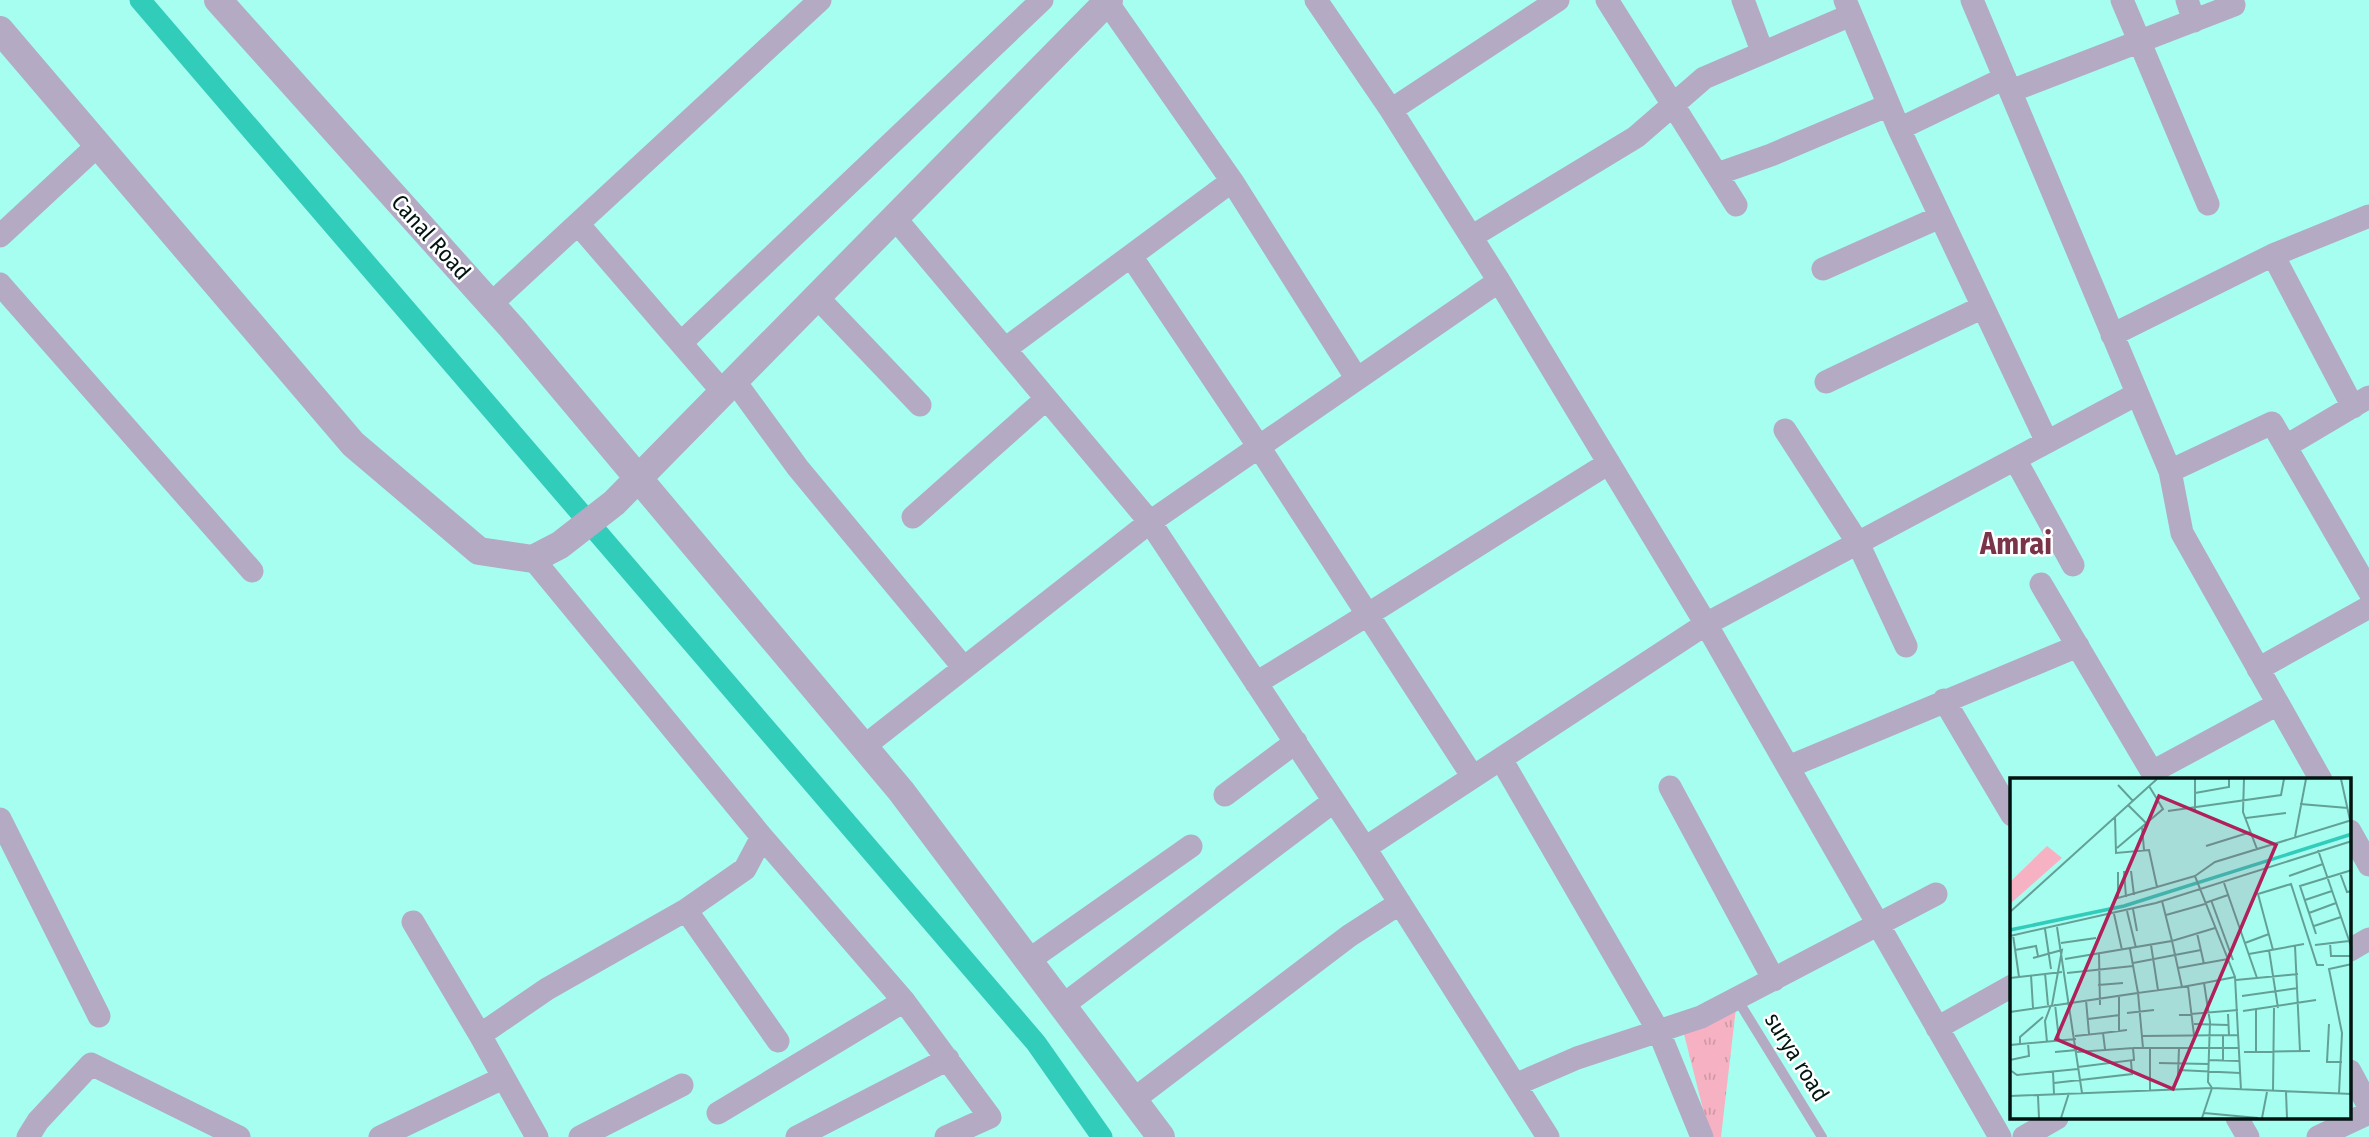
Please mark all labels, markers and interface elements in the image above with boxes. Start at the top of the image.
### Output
street label: Canal Road [385,189,477,285]
district label: Amrai [1979,526,2052,562]
inset map [2010,778,2352,1120]
street label: surya road [1759,1007,1835,1107]

